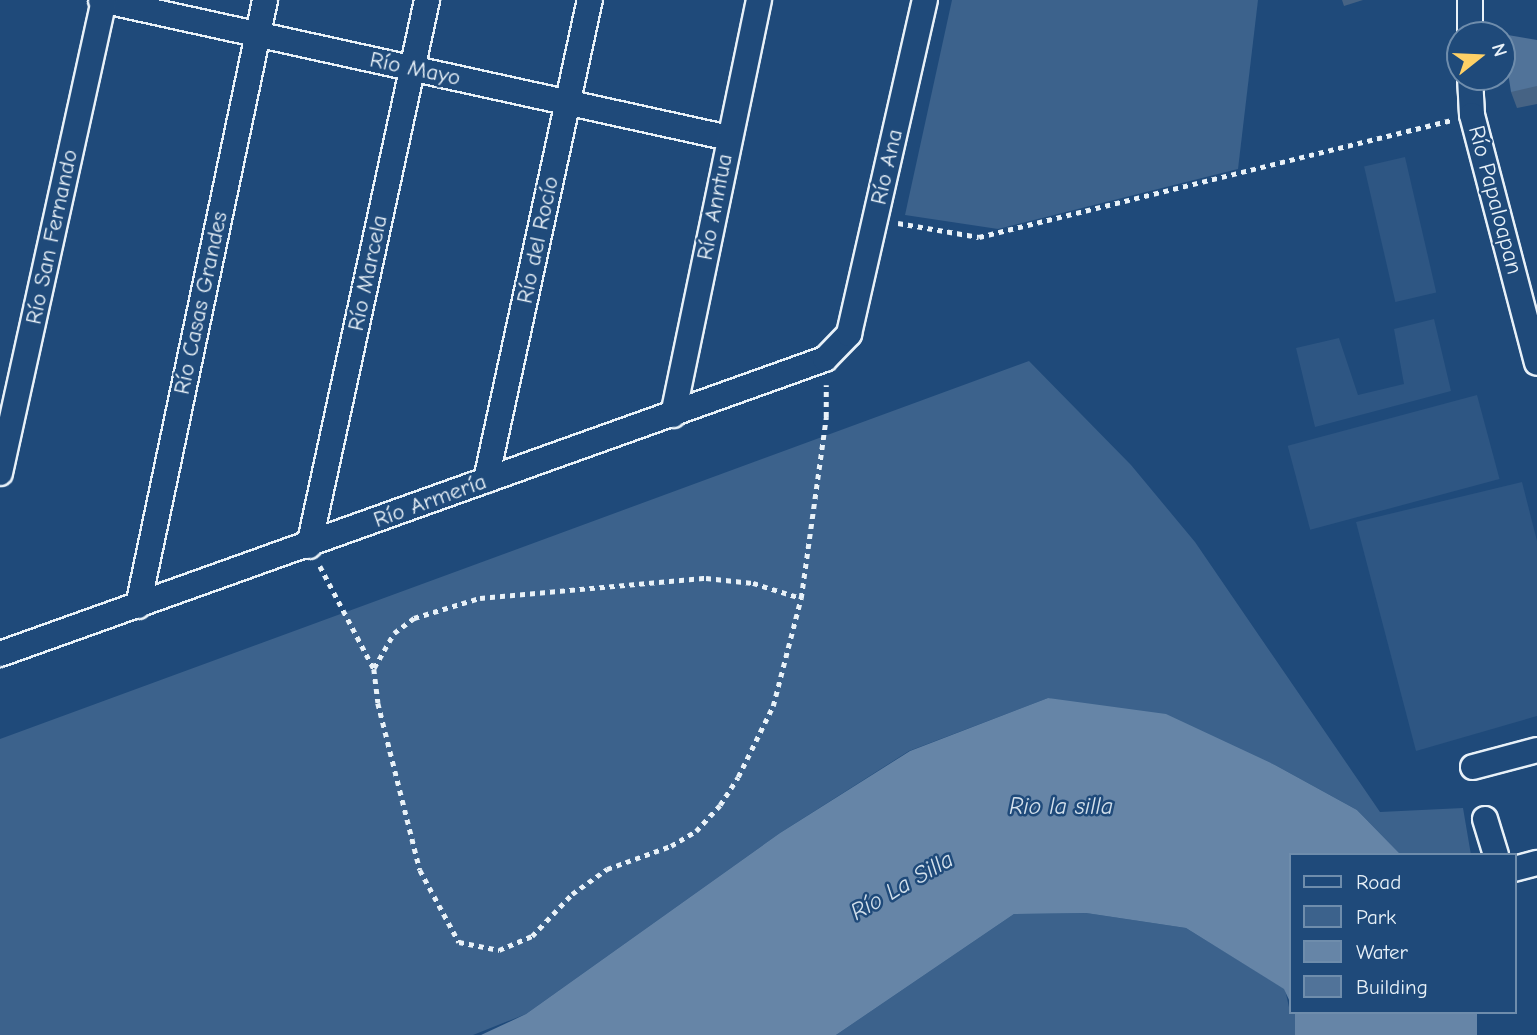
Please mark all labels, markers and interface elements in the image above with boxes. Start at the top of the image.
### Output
north arrow [1446,21,1516,91]
text: N [1487,41,1511,59]
street label: Río Mayo [367,46,463,92]
street label: Río Papaloapan [1462,123,1528,277]
street label: Río Ana [865,127,909,207]
street label: Río San Fernando [20,147,84,327]
street label: Río Anntua [691,151,739,263]
street label: Río del Rocío [511,174,565,306]
street label: Río Casas Grandes [168,209,234,397]
street label: Río Marcela [342,212,394,334]
street label: Río Armería [370,468,490,534]
water label: Rio la silla [1009,793,1113,821]
water label: Río La Silla [845,845,959,927]
legend [1288,853,1516,1014]
text: Road [1356,870,1401,894]
text: Park [1356,905,1396,929]
text: Water [1356,940,1408,964]
text: Building [1356,975,1428,999]

